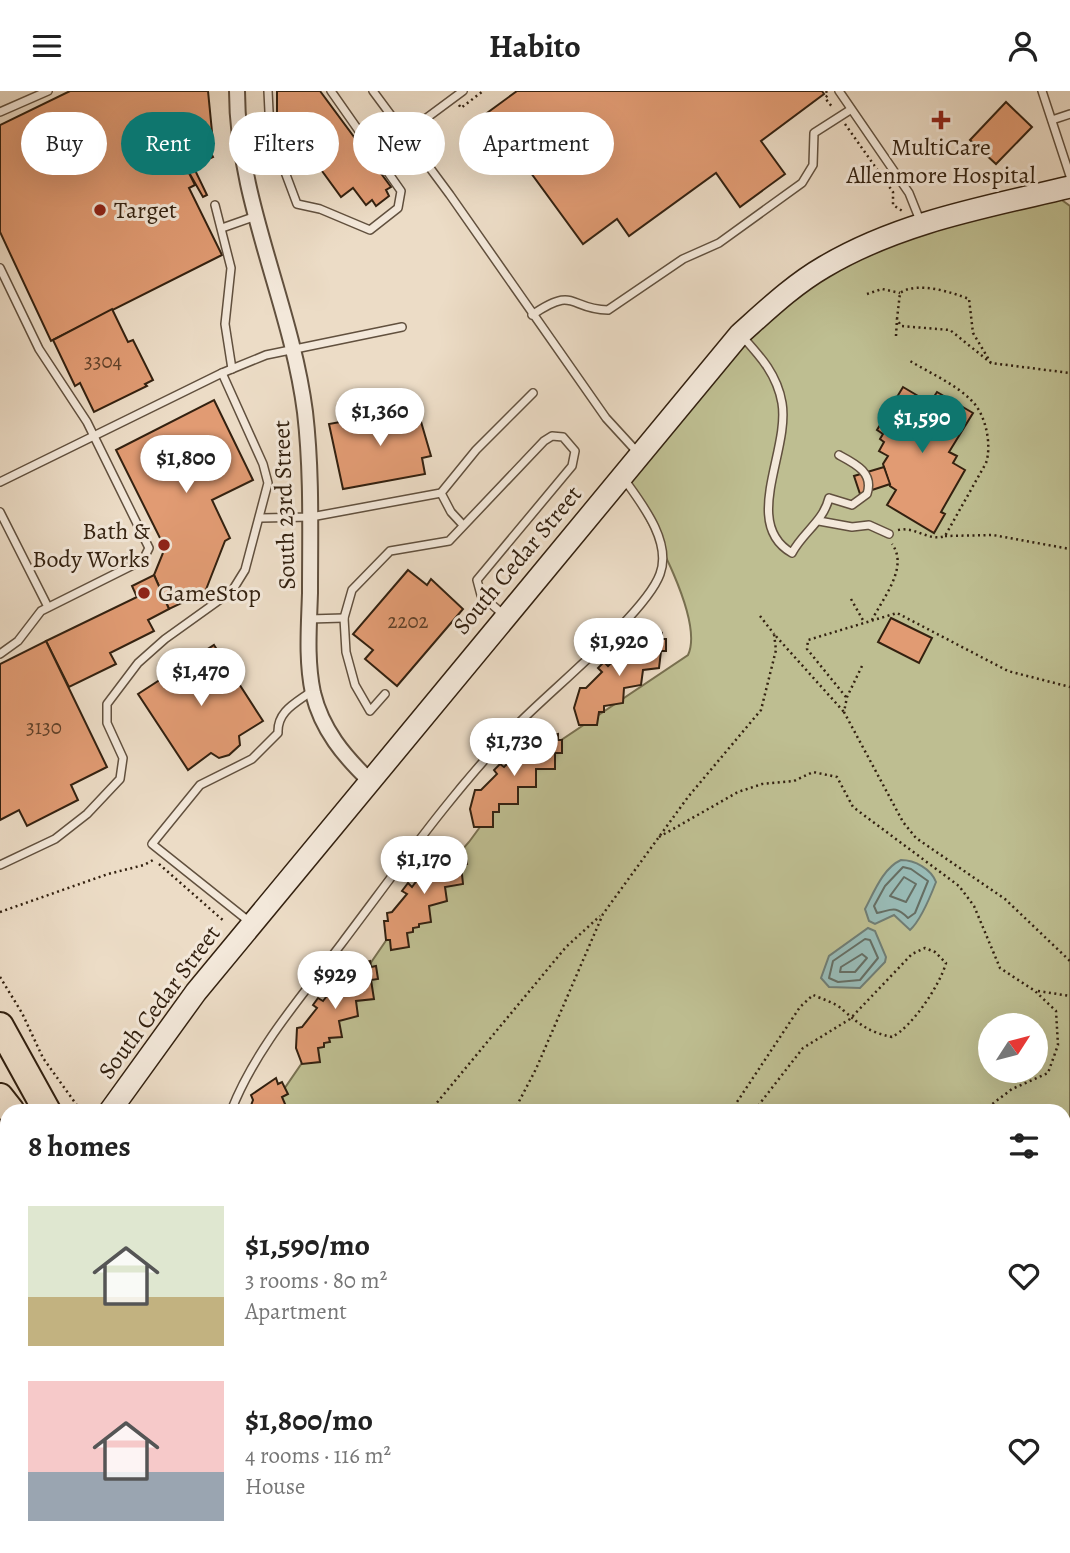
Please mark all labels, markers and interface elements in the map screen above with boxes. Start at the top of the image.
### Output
text: Habito [489,24,581,68]
icon: menu [28,27,66,65]
icon: person [1004,27,1042,65]
marker: MultiCare Allenmore Hospital [931,110,951,130]
chip: Buy [21,112,107,175]
chip: Rent [121,112,215,175]
chip: Filters [229,112,339,175]
chip: New [353,112,445,175]
chip: Apartment [459,112,614,175]
place label: MultiCare Allenmore Hospital [845,131,1036,191]
place label: Target [114,194,177,226]
marker: Target [92,202,108,218]
house number: 3304 [84,347,122,375]
pin: $1,360 [323,389,437,448]
text: $1,360 [351,395,409,426]
pin: $1,590 [865,395,979,455]
text: $1,590 [893,402,951,433]
street label: South 23rd Street [265,420,303,590]
pin: $1,800 [129,435,243,495]
text: $1,800 [156,442,216,473]
street label: South Cedar Street [445,479,589,641]
place label: Bath & Body Works [32,515,150,575]
marker: Bath & Body Works [156,537,172,553]
place label: GameStop [158,577,261,609]
marker: GameStop [136,585,152,601]
house number: 2202 [387,607,429,635]
pin: $1,920 [562,619,676,678]
text: $1,920 [590,625,648,656]
pin: $1,470 [144,649,258,708]
text: $1,470 [172,655,230,686]
house number: 3130 [26,713,62,741]
pin: $1,730 [457,719,571,778]
text: $1,730 [486,725,542,756]
pin: $1,170 [367,837,481,896]
text: $1,170 [397,843,451,874]
street label: South Cedar Street [91,918,227,1086]
pin: $929 [294,951,376,1011]
text: $929 [313,958,357,989]
north arrow [978,1013,1048,1083]
map controls [978,1013,1048,1083]
text: 8 homes [28,1126,131,1166]
icon: filters [1005,1127,1043,1165]
text: $1,590/mo [245,1225,370,1265]
icon: home [84,1234,168,1318]
icon: heart [1005,1257,1043,1295]
text: 3 rooms · 80 m² [245,1265,387,1296]
text: Apartment [245,1296,347,1327]
text: $1,800/mo [245,1400,373,1440]
icon: home [84,1409,168,1493]
icon: heart [1005,1432,1043,1470]
text: 4 rooms · 116 m² [245,1440,391,1471]
text: House [245,1471,305,1502]

